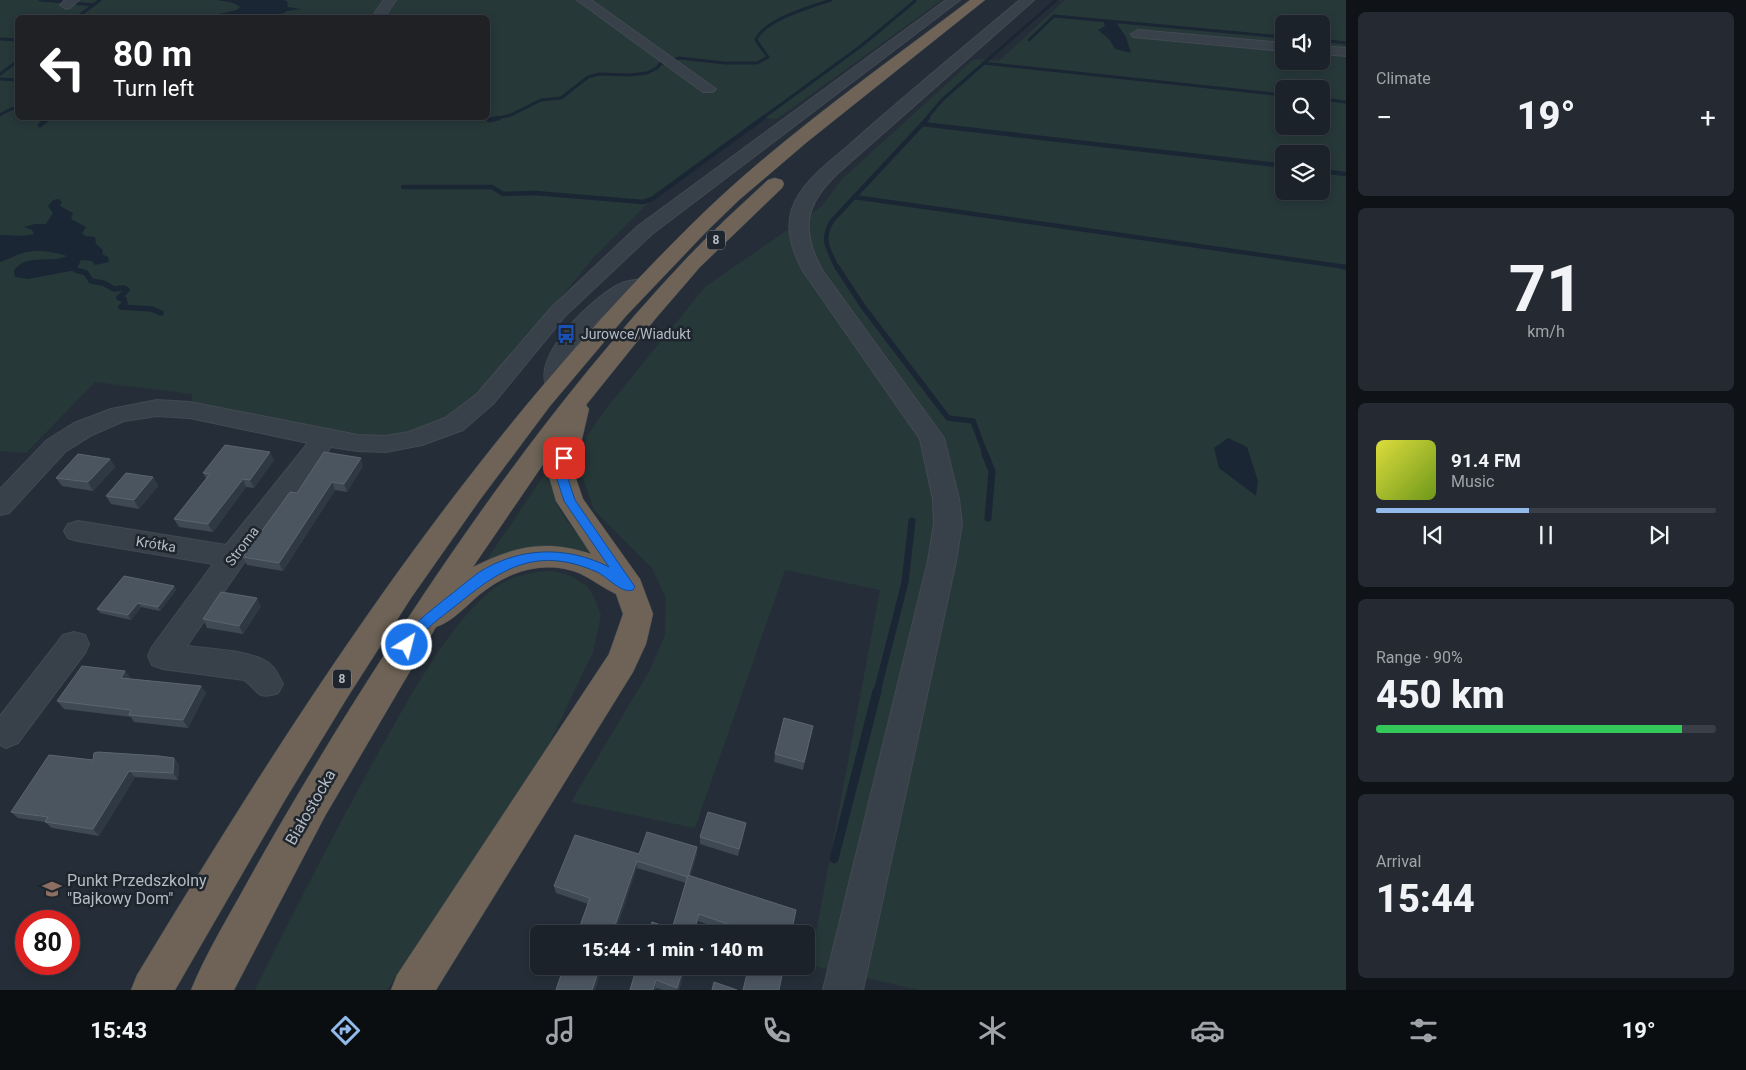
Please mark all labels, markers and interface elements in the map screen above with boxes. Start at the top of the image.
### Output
map controls [1275,15,1330,200]
button: sound [1275,15,1330,70]
text: 80 m [113,34,192,75]
icon: left [30,35,95,100]
text: Climate [1376,69,1431,88]
text: Turn left [113,76,194,101]
button: search [1275,80,1330,135]
text: 19° [1517,94,1575,138]
text: − [1376,101,1392,134]
text: + [1700,101,1716,134]
button: layers [1275,145,1330,200]
road number: 8 [707,230,725,250]
text: 71 [1509,251,1583,327]
text: km/h [1527,322,1565,341]
bus stop icon: Jurowce/Wiadukt [555,323,577,345]
place label: Jurowce/Wiadukt [581,326,691,342]
pin [543,437,585,479]
icon: arrive [550,444,578,472]
text: 91.4 FM [1451,449,1521,472]
text: Music [1451,472,1494,491]
icon: previous [1419,521,1447,549]
icon: pause [1532,521,1560,549]
icon: next [1645,521,1673,549]
street label: Stroma [222,523,262,569]
street label: Krótka [135,533,177,555]
position arrow [380,618,432,670]
text: Range · 90% [1376,648,1463,667]
road number: 8 [333,670,351,689]
text: 450 km [1376,673,1505,717]
street label: Białostocka [281,766,340,848]
text: Arrival [1376,852,1421,871]
place label: Punkt Przedszkolny "Bajkowy Dom" [67,871,207,908]
text: 15:44 [1376,877,1475,921]
school or university icon: Punkt Przedszkolny "Bajkowy Dom" [41,878,63,900]
speed limit sign: 80 [15,910,80,975]
text: 15:44 · 1 min · 140 m [581,938,764,961]
icon: directions [328,1013,363,1048]
icon: music [543,1013,578,1048]
icon: phone [759,1013,794,1048]
icon: climate [975,1013,1010,1048]
icon: car [1190,1013,1225,1048]
icon: filters [1406,1013,1441,1048]
text: 15:43 [90,1018,147,1043]
text: 19° [1622,1018,1656,1043]

